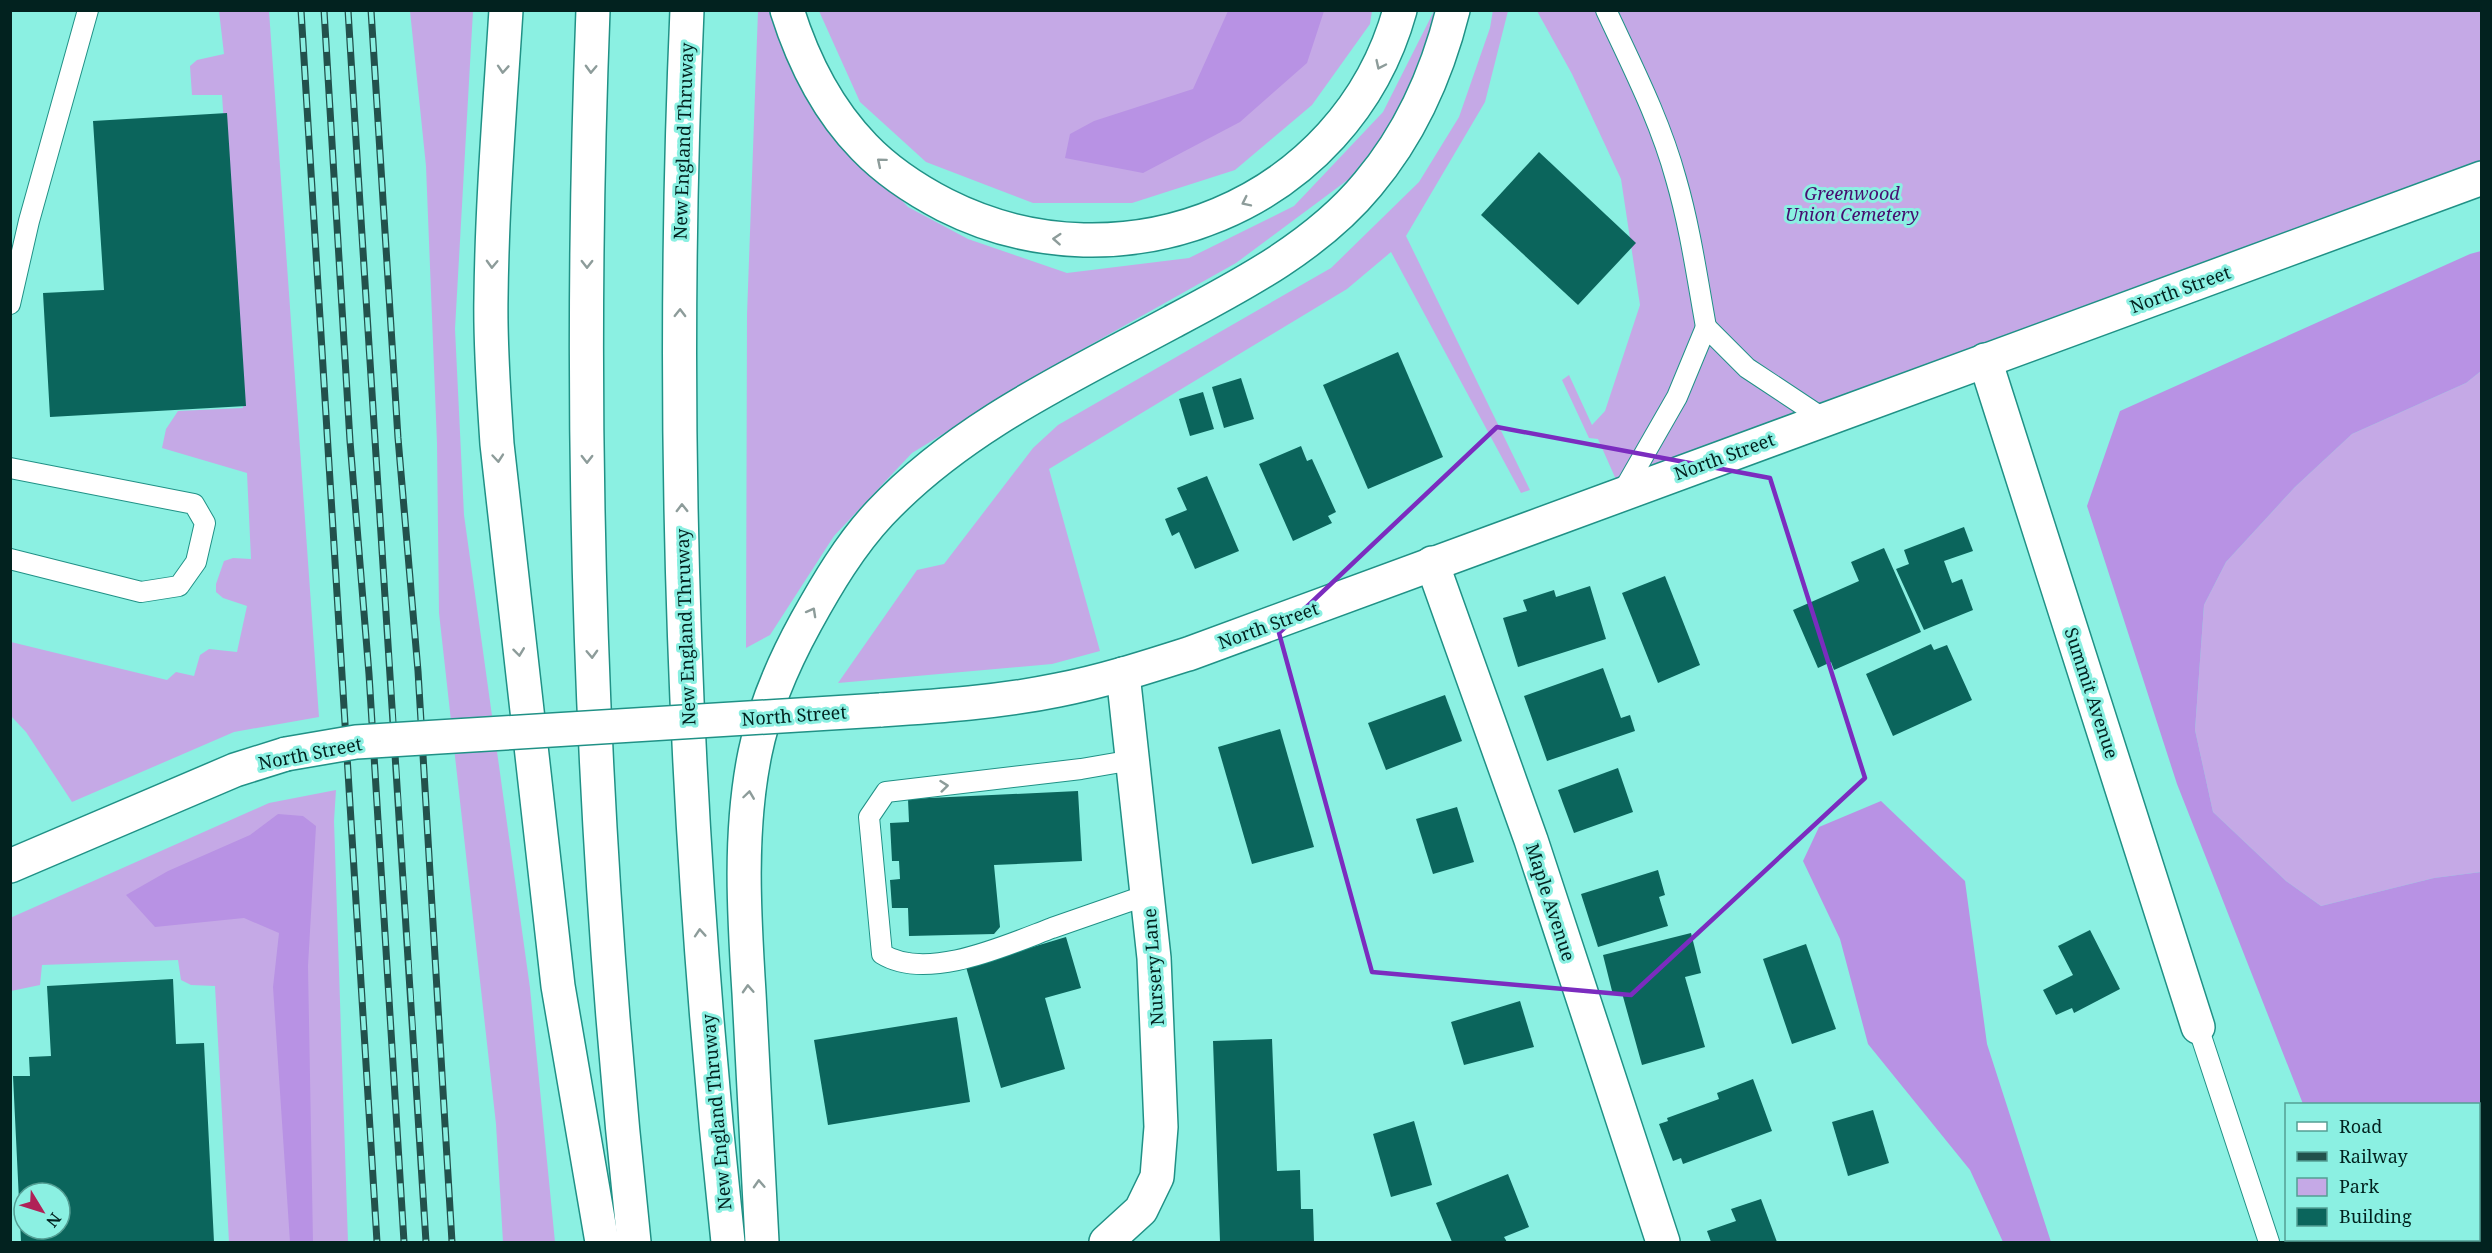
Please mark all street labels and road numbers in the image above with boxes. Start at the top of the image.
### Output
street label: New England Thruway [668,41,698,240]
street label: North Street [2126,260,2234,318]
street label: North Street [1670,427,1778,485]
street label: New England Thruway [670,527,700,726]
street label: North Street [1214,596,1322,654]
street label: Summit Avenue [2060,624,2124,762]
street label: North Street [741,699,847,731]
street label: North Street [256,731,364,775]
street label: Maple Avenue [1521,840,1581,964]
street label: Nursery Lane [1137,908,1169,1026]
street label: New England Thruway [695,1012,737,1211]

